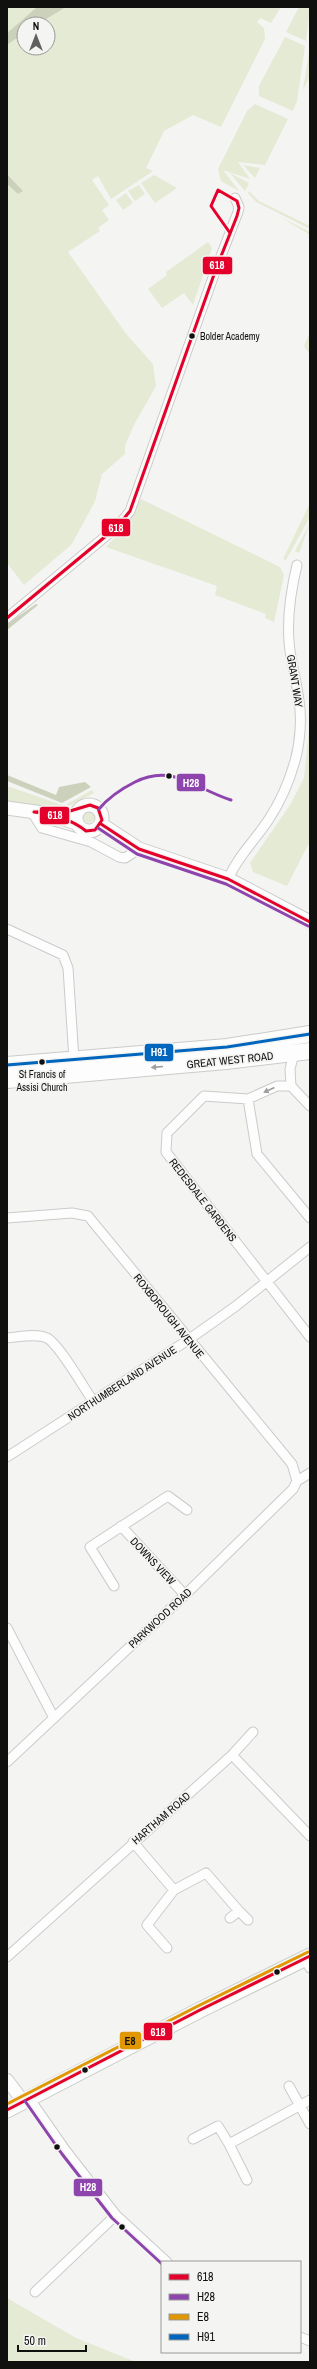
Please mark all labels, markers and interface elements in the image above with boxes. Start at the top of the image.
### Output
north arrow [16,16,56,56]
text: N [33,19,39,33]
line badge: 618 [202,256,233,275]
text: 618 [209,258,225,272]
place label: Bolder Academy [200,330,261,343]
marker: Bolder Academy [187,331,197,341]
line badge: 618 [101,518,131,537]
text: 618 [108,521,124,535]
street label: GRANT WAY [284,653,306,709]
unlabelled marker [164,771,174,781]
line badge: H28 [176,773,206,792]
text: H28 [183,776,199,790]
line badge: 618 [39,806,70,825]
text: 618 [47,808,63,822]
line badge: H91 [144,1043,174,1062]
text: H91 [151,1045,167,1059]
street label: GREAT WEST ROAD [186,1048,274,1072]
marker: St Francis of Assisi Church [37,1057,47,1067]
one-way arrow [151,1064,163,1070]
place label: St Francis of Assisi Church [15,1068,68,1094]
one-way arrow [263,1087,275,1093]
street label: REDESDALE GARDENS [166,1156,240,1244]
street label: ROXBOROUGH AVENUE [131,1271,207,1361]
street label: NORTHUMBERLAND AVENUE [65,1343,179,1423]
street label: DOWNS VIEW [127,1534,179,1588]
street label: PARKWOOD ROAD [125,1585,195,1651]
street label: HARTHAM ROAD [129,1789,193,1847]
unlabelled marker [272,1967,282,1977]
line badge: 618 [143,2022,173,2041]
text: 618 [150,2025,166,2039]
line badge: E8 [119,2031,142,2050]
text: E8 [124,2034,136,2048]
unlabelled marker [80,2065,90,2075]
unlabelled marker [52,2142,62,2152]
line badge: H28 [73,2178,103,2197]
text: H28 [80,2180,96,2194]
unlabelled marker [117,2222,127,2232]
legend [161,2261,301,2353]
text: 618 [197,2269,213,2285]
text: H28 [197,2289,215,2305]
text: E8 [197,2309,209,2325]
scale bar [18,2327,86,2353]
text: H91 [197,2329,216,2345]
text: 50 m [24,2333,46,2349]

